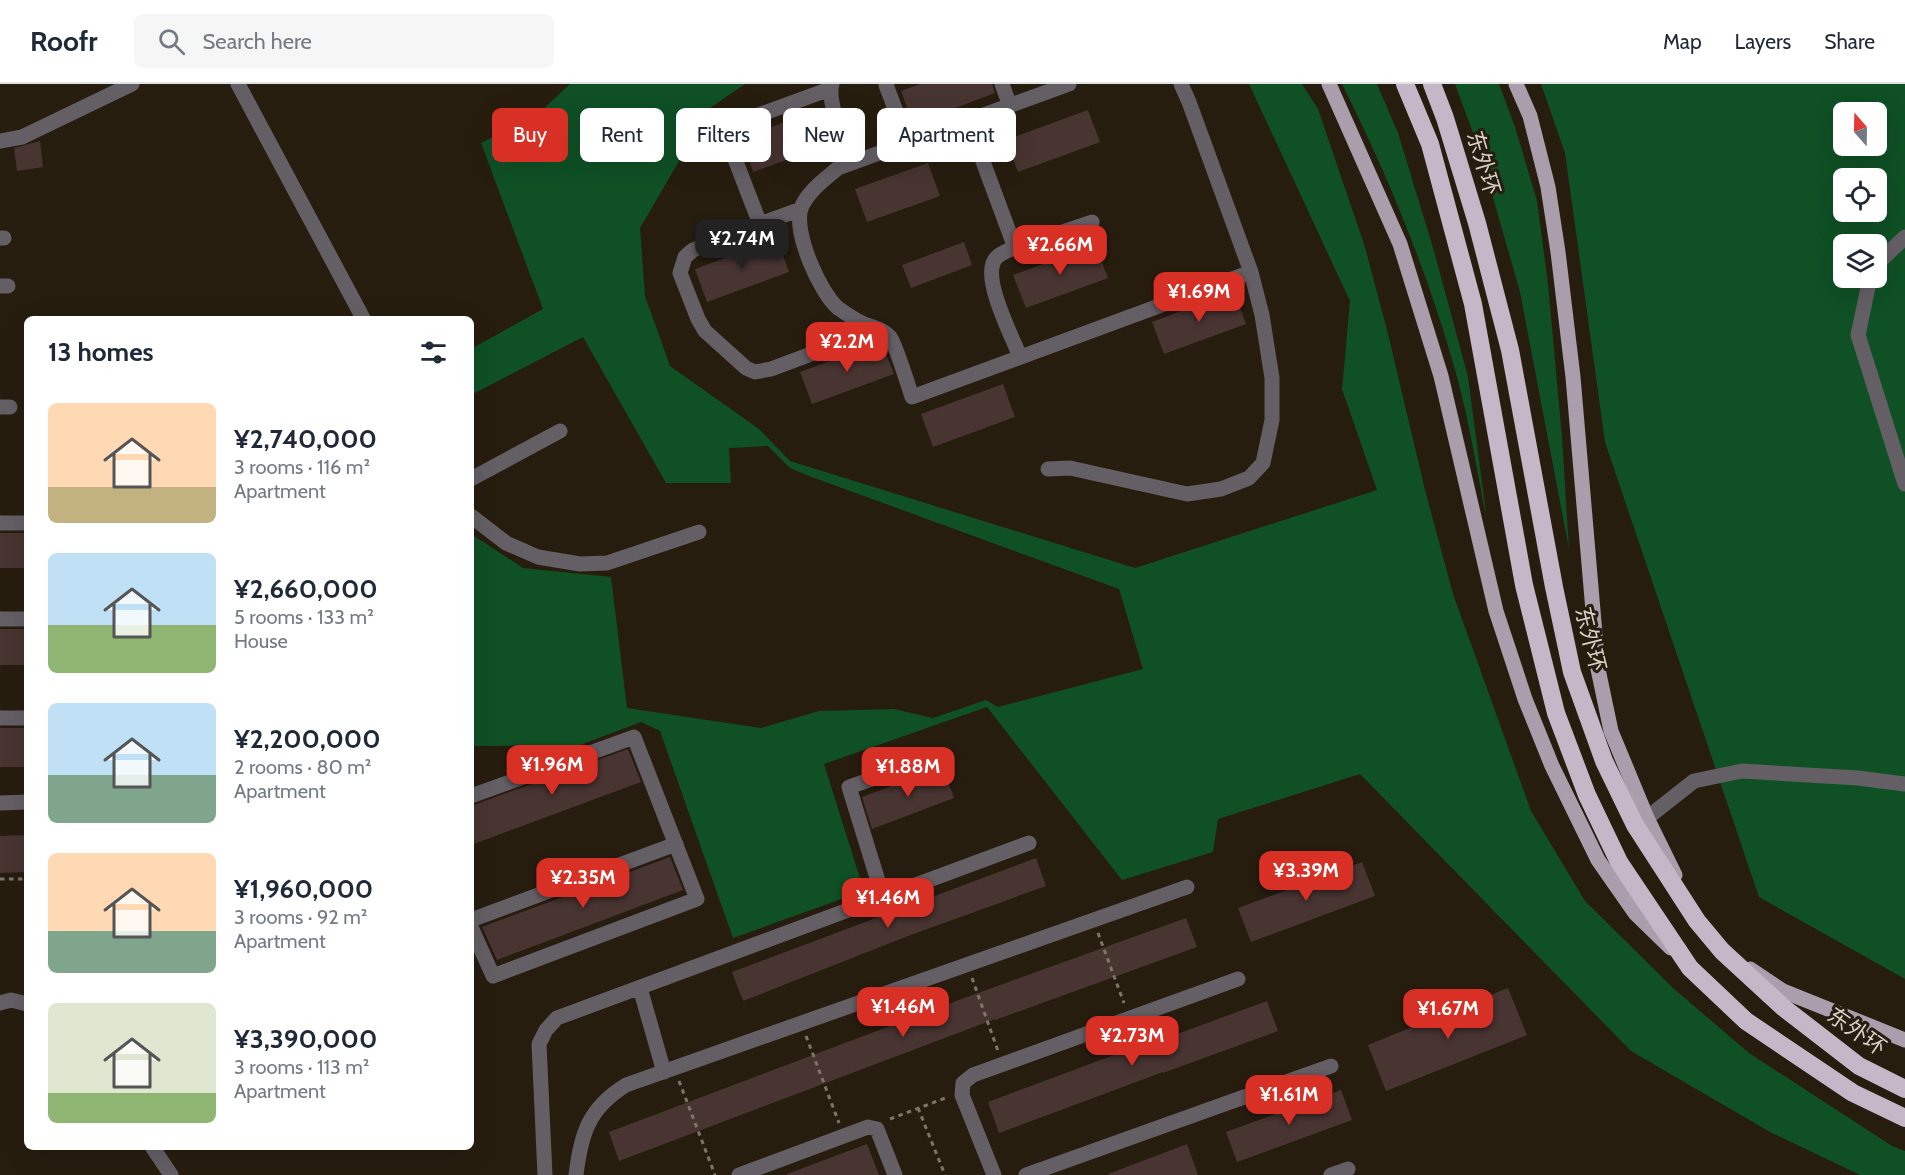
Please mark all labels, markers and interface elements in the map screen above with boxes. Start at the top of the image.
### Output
search box [134,14,554,68]
text: Roofr [30,24,98,58]
icon: search [155,25,188,58]
text: Search here [203,28,312,55]
text: Map [1663,29,1702,54]
text: Layers [1735,29,1791,54]
text: Share [1824,29,1875,54]
north arrow [1833,102,1887,156]
map controls [1833,102,1887,288]
chip: Buy [492,108,568,162]
chip: Rent [580,108,664,162]
chip: Filters [676,108,771,162]
chip: New [783,108,865,162]
chip: Apartment [877,108,1016,162]
street label: 东外环 [1461,128,1506,199]
button: locate [1833,168,1887,222]
pin: ¥2.74M [693,219,791,270]
pin: ¥2.66M [1011,225,1109,276]
text: ¥2.74M [709,226,775,250]
text: ¥2.66M [1027,232,1093,256]
button: layers [1833,234,1887,288]
pin: ¥1.69M [1150,272,1248,323]
text: ¥1.69M [1168,279,1230,303]
pin: ¥2.2M [805,322,889,373]
text: ¥2.2M [820,329,874,353]
text: 13 homes [48,336,154,368]
icon: filters [417,336,450,369]
text: ¥2,740,000 [234,423,377,455]
icon: home [96,427,168,499]
text: 3 rooms · 116 m² [234,455,370,479]
text: Apartment [234,479,326,503]
text: ¥2,660,000 [234,573,378,605]
icon: home [96,577,168,649]
street label: 东外环 [1569,604,1612,674]
text: 5 rooms · 133 m² [234,605,374,629]
text: House [234,629,288,653]
text: ¥2,200,000 [234,723,381,755]
icon: home [96,727,168,799]
pin: ¥1.96M [503,745,601,796]
pin: ¥1.88M [859,747,957,798]
text: ¥1.96M [521,752,583,776]
text: ¥1.88M [876,754,940,778]
text: 2 rooms · 80 m² [234,755,371,779]
text: Apartment [234,779,326,803]
pin: ¥3.39M [1257,851,1355,902]
pin: ¥2.35M [534,858,632,909]
text: ¥3.39M [1273,858,1339,882]
text: ¥2.35M [550,865,616,889]
text: ¥1,960,000 [234,873,373,905]
icon: home [96,877,168,949]
pin: ¥1.46M [839,878,937,929]
text: ¥1.46M [856,885,920,909]
text: 3 rooms · 92 m² [234,905,367,929]
text: Apartment [234,929,326,953]
pin: ¥1.46M [854,987,952,1038]
pin: ¥1.67M [1399,989,1497,1040]
text: ¥1.46M [871,994,935,1018]
text: ¥1.67M [1417,996,1479,1020]
street label: 东外环 [1822,1001,1891,1061]
pin: ¥2.73M [1083,1016,1181,1067]
text: ¥3,390,000 [234,1023,377,1055]
text: ¥2.73M [1100,1023,1164,1047]
icon: home [96,1027,168,1099]
text: 3 rooms · 113 m² [234,1055,370,1079]
pin: ¥1.61M [1240,1075,1338,1126]
text: Apartment [234,1079,326,1103]
text: ¥1.61M [1259,1082,1319,1106]

